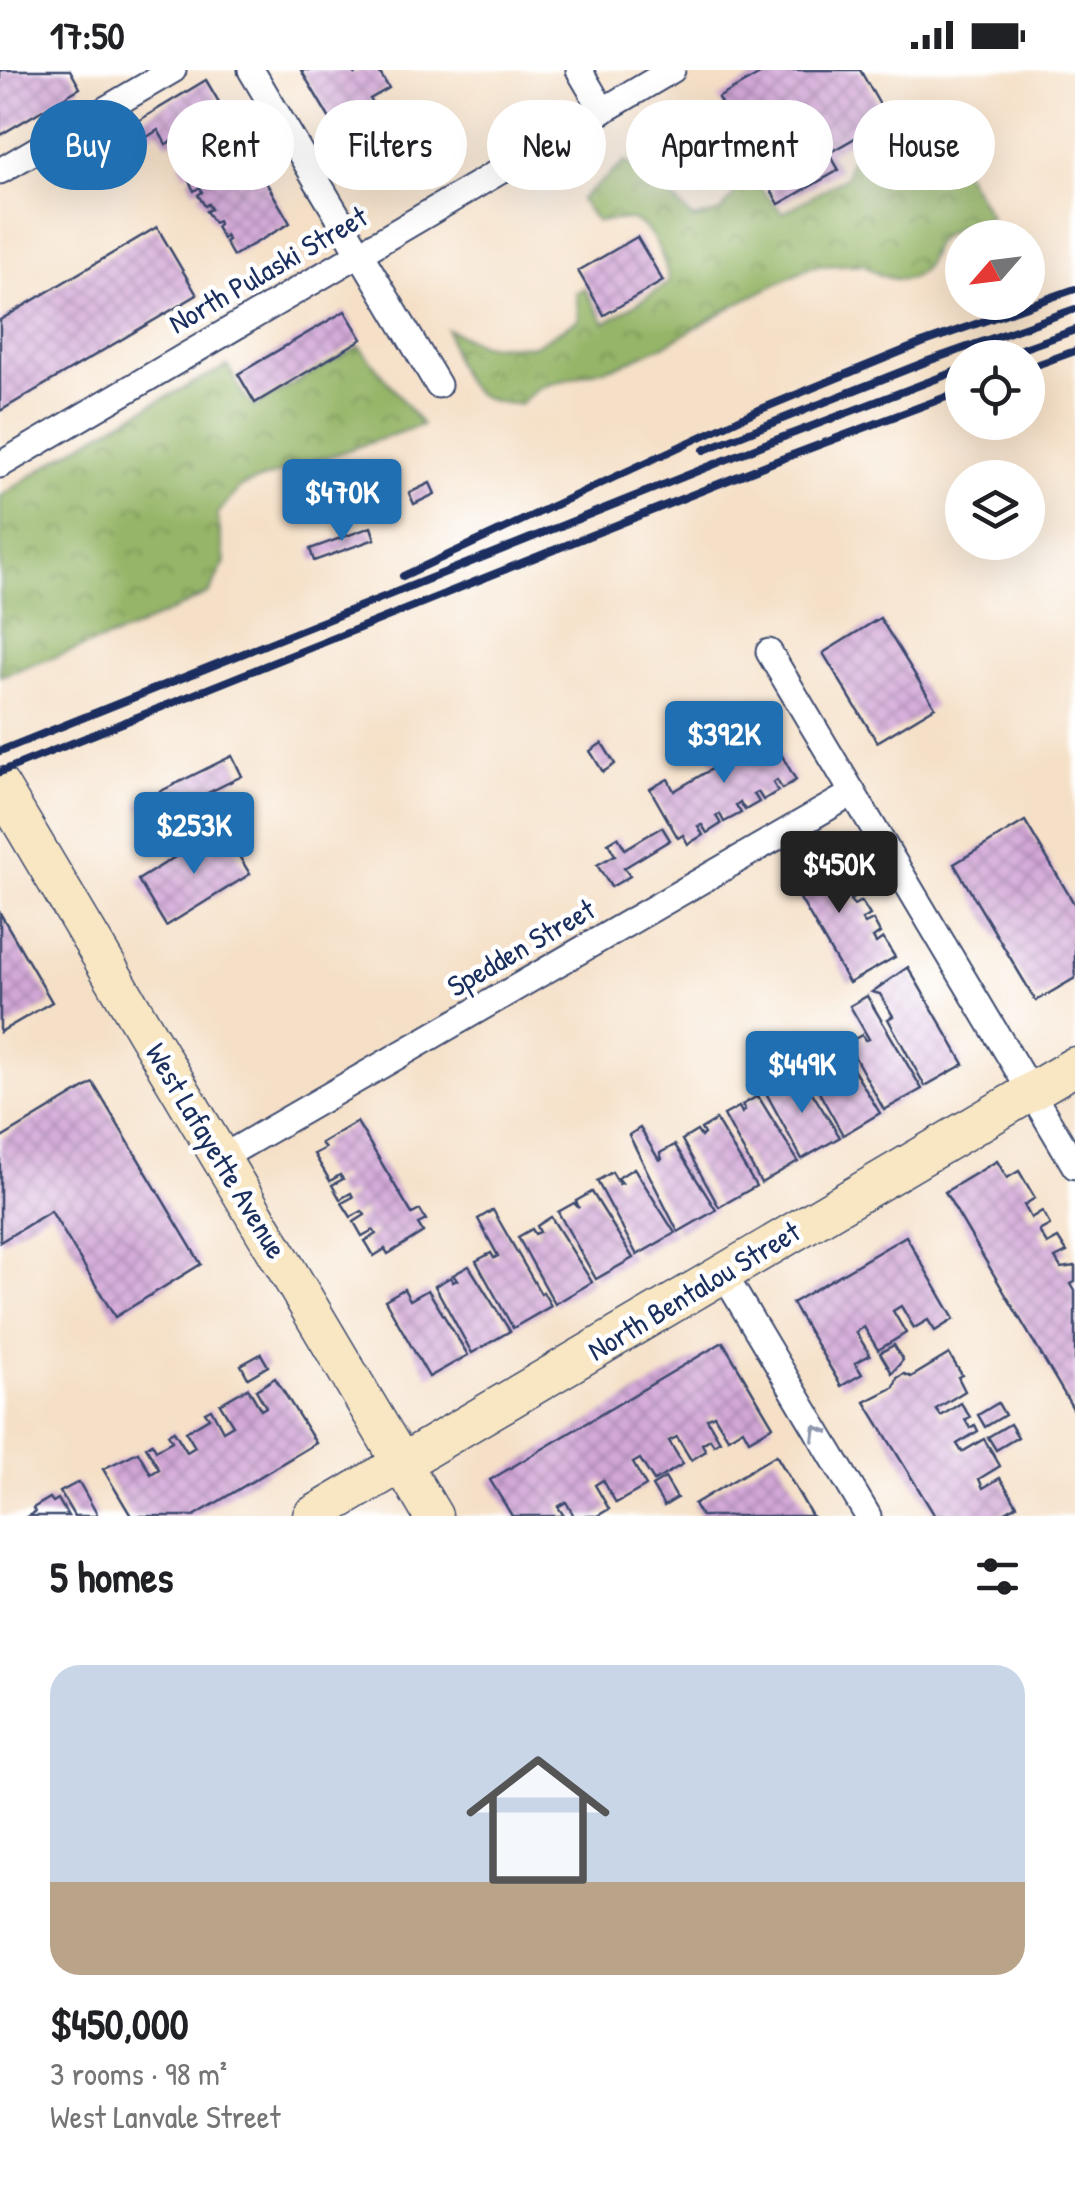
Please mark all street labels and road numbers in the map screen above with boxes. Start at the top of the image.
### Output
street label: North Pulaski Street [161,196,375,342]
street label: Spedden Street [439,888,602,1006]
street label: West Lafayette Avenue [137,1035,297,1266]
street label: North Bentalou Street [580,1211,808,1369]

